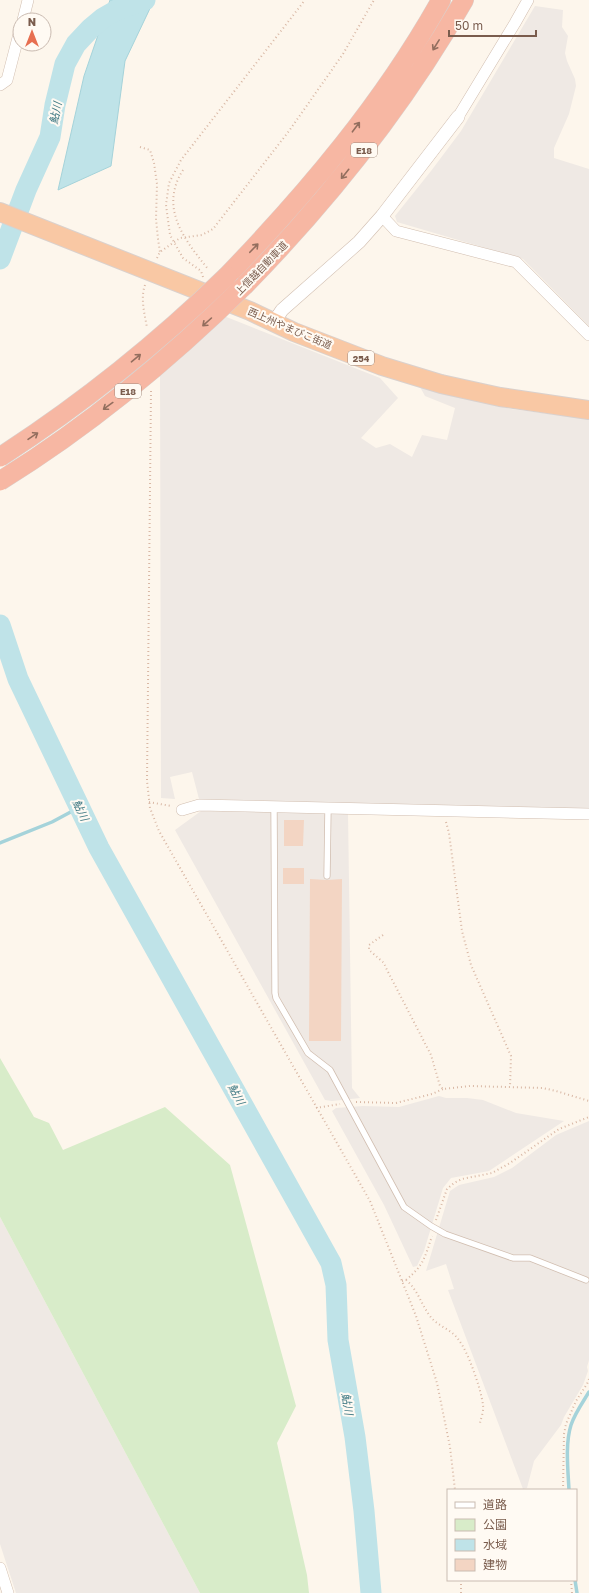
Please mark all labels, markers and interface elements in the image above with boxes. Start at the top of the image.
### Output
north arrow [12,12,52,52]
scale bar [449,12,536,38]
text: N [28,15,36,28]
text: 50 m [455,18,483,33]
one-way arrow [432,39,440,51]
water label: 鮎川 [47,100,64,125]
one-way arrow [352,122,360,133]
road number: E18 [351,143,377,157]
one-way arrow [340,168,349,179]
street label: 上信越自動車道 [232,239,290,297]
one-way arrow [249,243,259,253]
street label: 西上州やまびこ街道 [246,305,334,351]
one-way arrow [202,318,212,327]
road number: 254 [348,351,374,365]
one-way arrow [131,353,142,362]
road number: E18 [115,384,141,398]
one-way arrow [103,402,114,410]
one-way arrow [27,432,38,440]
water label: 鮎川 [70,797,92,824]
water label: 鮎川 [226,1081,249,1108]
water label: 鮎川 [340,1392,356,1417]
legend [447,1489,577,1581]
text: 道路 [483,1497,507,1512]
text: 公園 [483,1517,507,1532]
text: 水域 [483,1537,507,1552]
text: 建物 [483,1557,507,1572]

